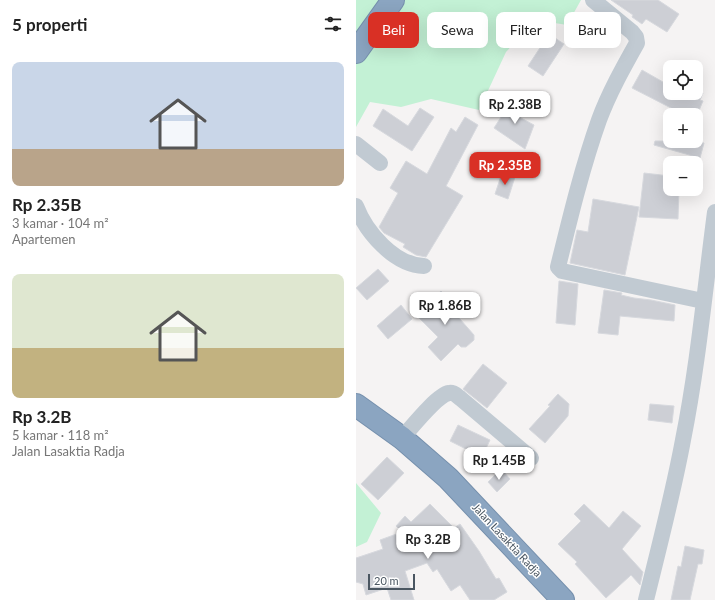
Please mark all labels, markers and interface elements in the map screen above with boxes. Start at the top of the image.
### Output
chip: Beli [368,12,419,48]
chip: Sewa [427,12,488,48]
chip: Filter [496,12,556,48]
chip: Baru [564,12,621,48]
icon: filters [322,13,344,35]
text: 5 properti [12,14,88,35]
map controls [663,60,703,196]
button: locate [663,60,703,100]
icon: home [142,88,214,160]
pin: Rp 2.38B [474,91,556,125]
text: Rp 2.38B [488,96,542,112]
button: + [663,108,703,148]
pin: Rp 2.35B [464,152,546,186]
button: − [663,156,703,196]
text: Rp 2.35B [478,157,532,173]
text: Rp 2.35B [12,194,81,215]
text: 3 kamar · 104 m² [12,215,109,231]
text: Apartemen [12,231,76,247]
pin: Rp 1.86B [404,292,486,326]
text: Rp 1.86B [418,297,472,313]
icon: home [142,300,214,372]
text: Rp 3.2B [12,406,72,427]
text: 5 kamar · 118 m² [12,427,109,443]
text: Jalan Lasaktia Radja [12,443,125,459]
pin: Rp 1.45B [458,447,540,481]
text: Rp 1.45B [472,452,526,468]
street label: Jalan Lasaktia Radja [470,500,545,579]
pin: Rp 3.2B [391,526,465,560]
text: Rp 3.2B [405,531,451,547]
scale bar [368,572,415,591]
text: 20 m [374,574,399,587]

